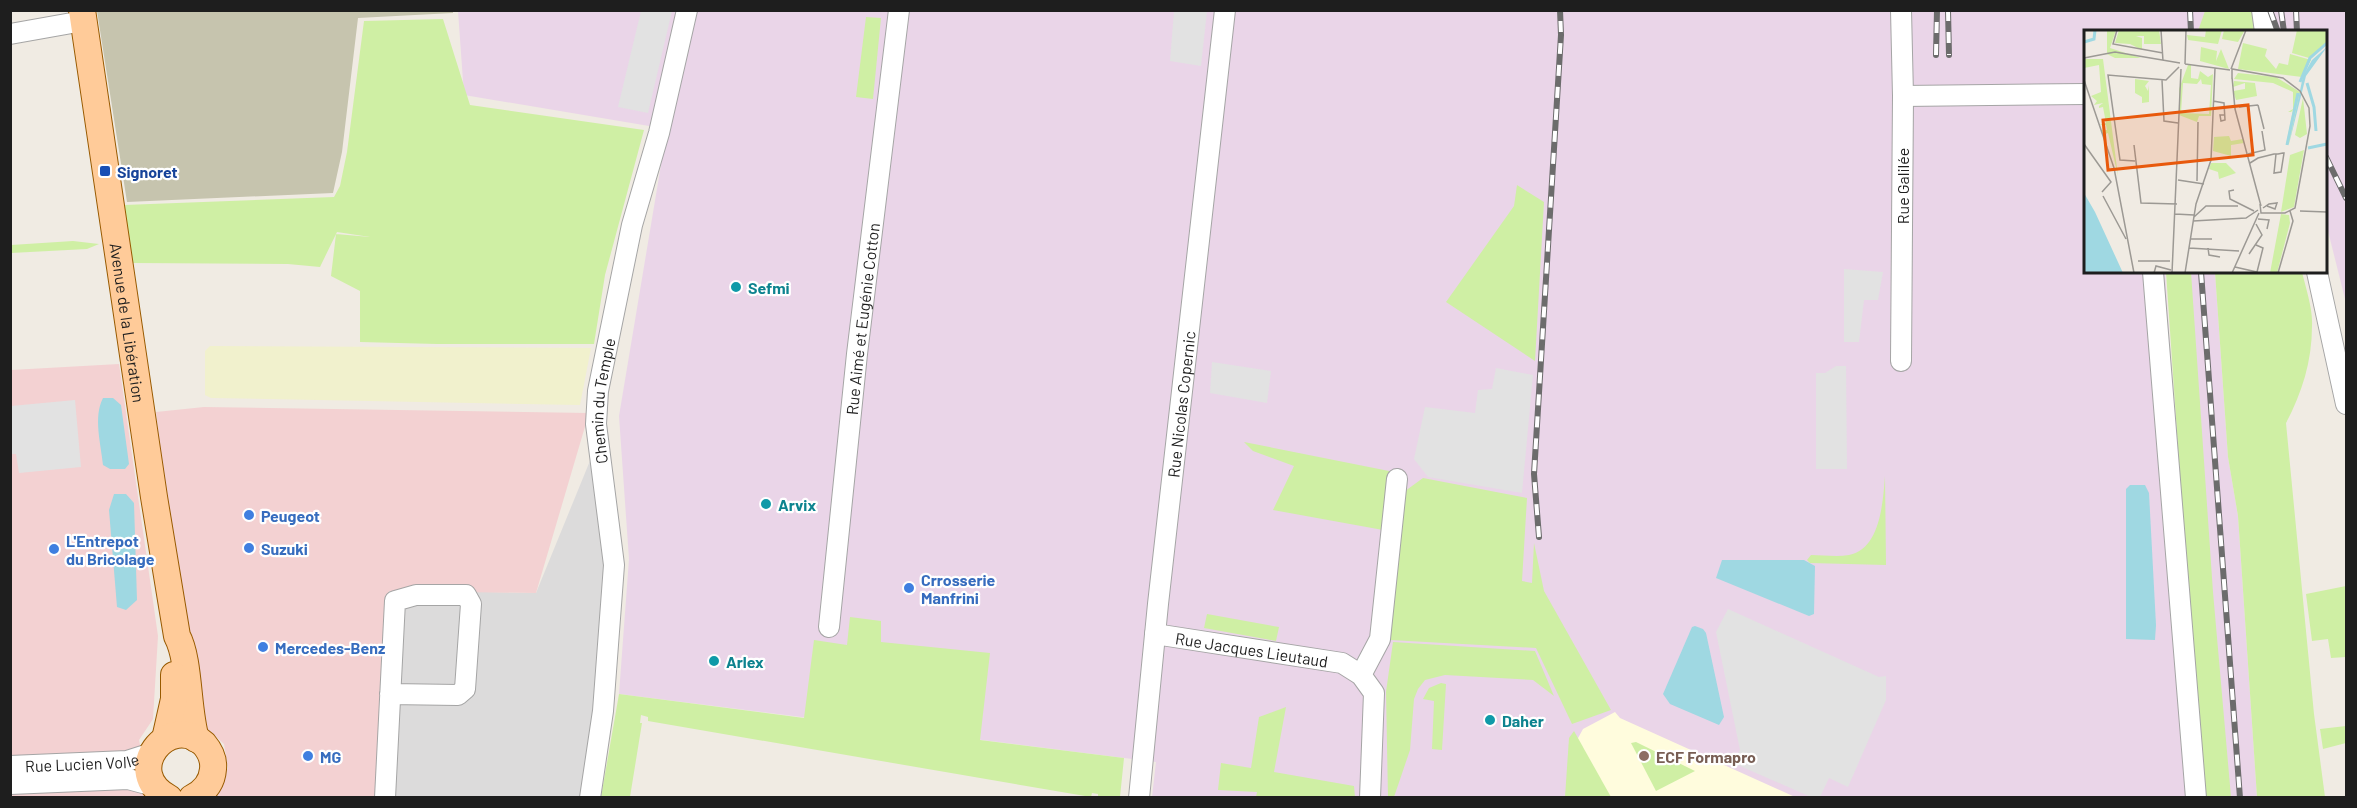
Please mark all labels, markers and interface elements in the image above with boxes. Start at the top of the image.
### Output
inset map [2084,30,2327,273]
street label: Rue Galilée [1893,148,1912,224]
place label: Signoret [117,162,178,181]
marker: Signoret [98,164,112,178]
street label: Rue Aimé et Eugénie Cotton [841,222,882,416]
street label: Avenue de la Libération [107,241,149,404]
place label: Sefmi [748,278,790,297]
marker: Sefmi [729,280,743,294]
street label: Rue Nicolas Copernic [1163,330,1198,478]
street label: Chemin du Temple [587,336,618,465]
place label: Arvix [778,495,816,514]
marker: Arvix [759,497,773,511]
place label: Peugeot [261,506,320,525]
marker: Peugeot [242,508,256,522]
place label: L'Entrepot du Bricolage [66,531,155,568]
place label: Suzuki [261,539,308,558]
marker: Suzuki [242,541,256,555]
marker: L'Entrepot du Bricolage [47,542,61,556]
place label: Crrosserie Manfrini [921,570,996,607]
marker: Crrosserie Manfrini [902,581,916,595]
street label: Rue Jacques Lieutaud [1174,628,1329,670]
place label: Mercedes-Benz [275,638,385,657]
marker: Mercedes-Benz [256,640,270,654]
place label: Arlex [726,652,764,671]
marker: Arlex [707,654,721,668]
place label: Daher [1502,711,1544,730]
marker: Daher [1483,713,1497,727]
place label: MG [320,747,341,766]
place label: ECF Formapro [1656,747,1756,766]
street label: Rue Lucien Volle [25,748,141,775]
marker: MG [301,749,315,763]
marker: ECF Formapro [1637,749,1651,763]

